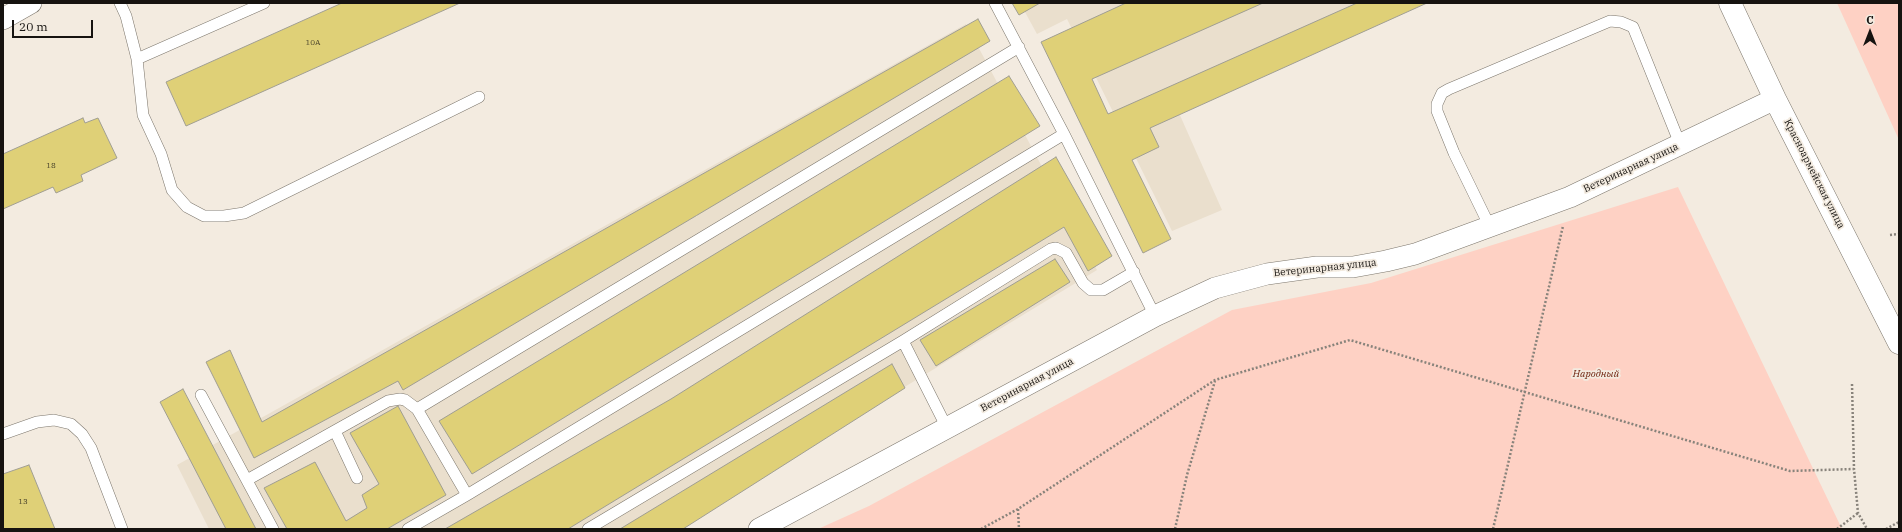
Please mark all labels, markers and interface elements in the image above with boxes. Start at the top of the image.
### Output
scale bar [14,12,95,38]
north arrow [1850,12,1890,52]
text: С [1866,13,1874,27]
text: 20 m [19,19,48,34]
house number: 10А [305,38,321,48]
street label: Красноармейская улица [1781,117,1847,231]
street label: Ветеринарная улица [1582,141,1680,195]
house number: 18 [46,161,56,171]
street label: Ветеринарная улица [1273,257,1377,279]
street label: Ветеринарная улица [979,355,1075,415]
park label: Народный [1573,368,1619,380]
house number: 13 [18,497,28,507]

